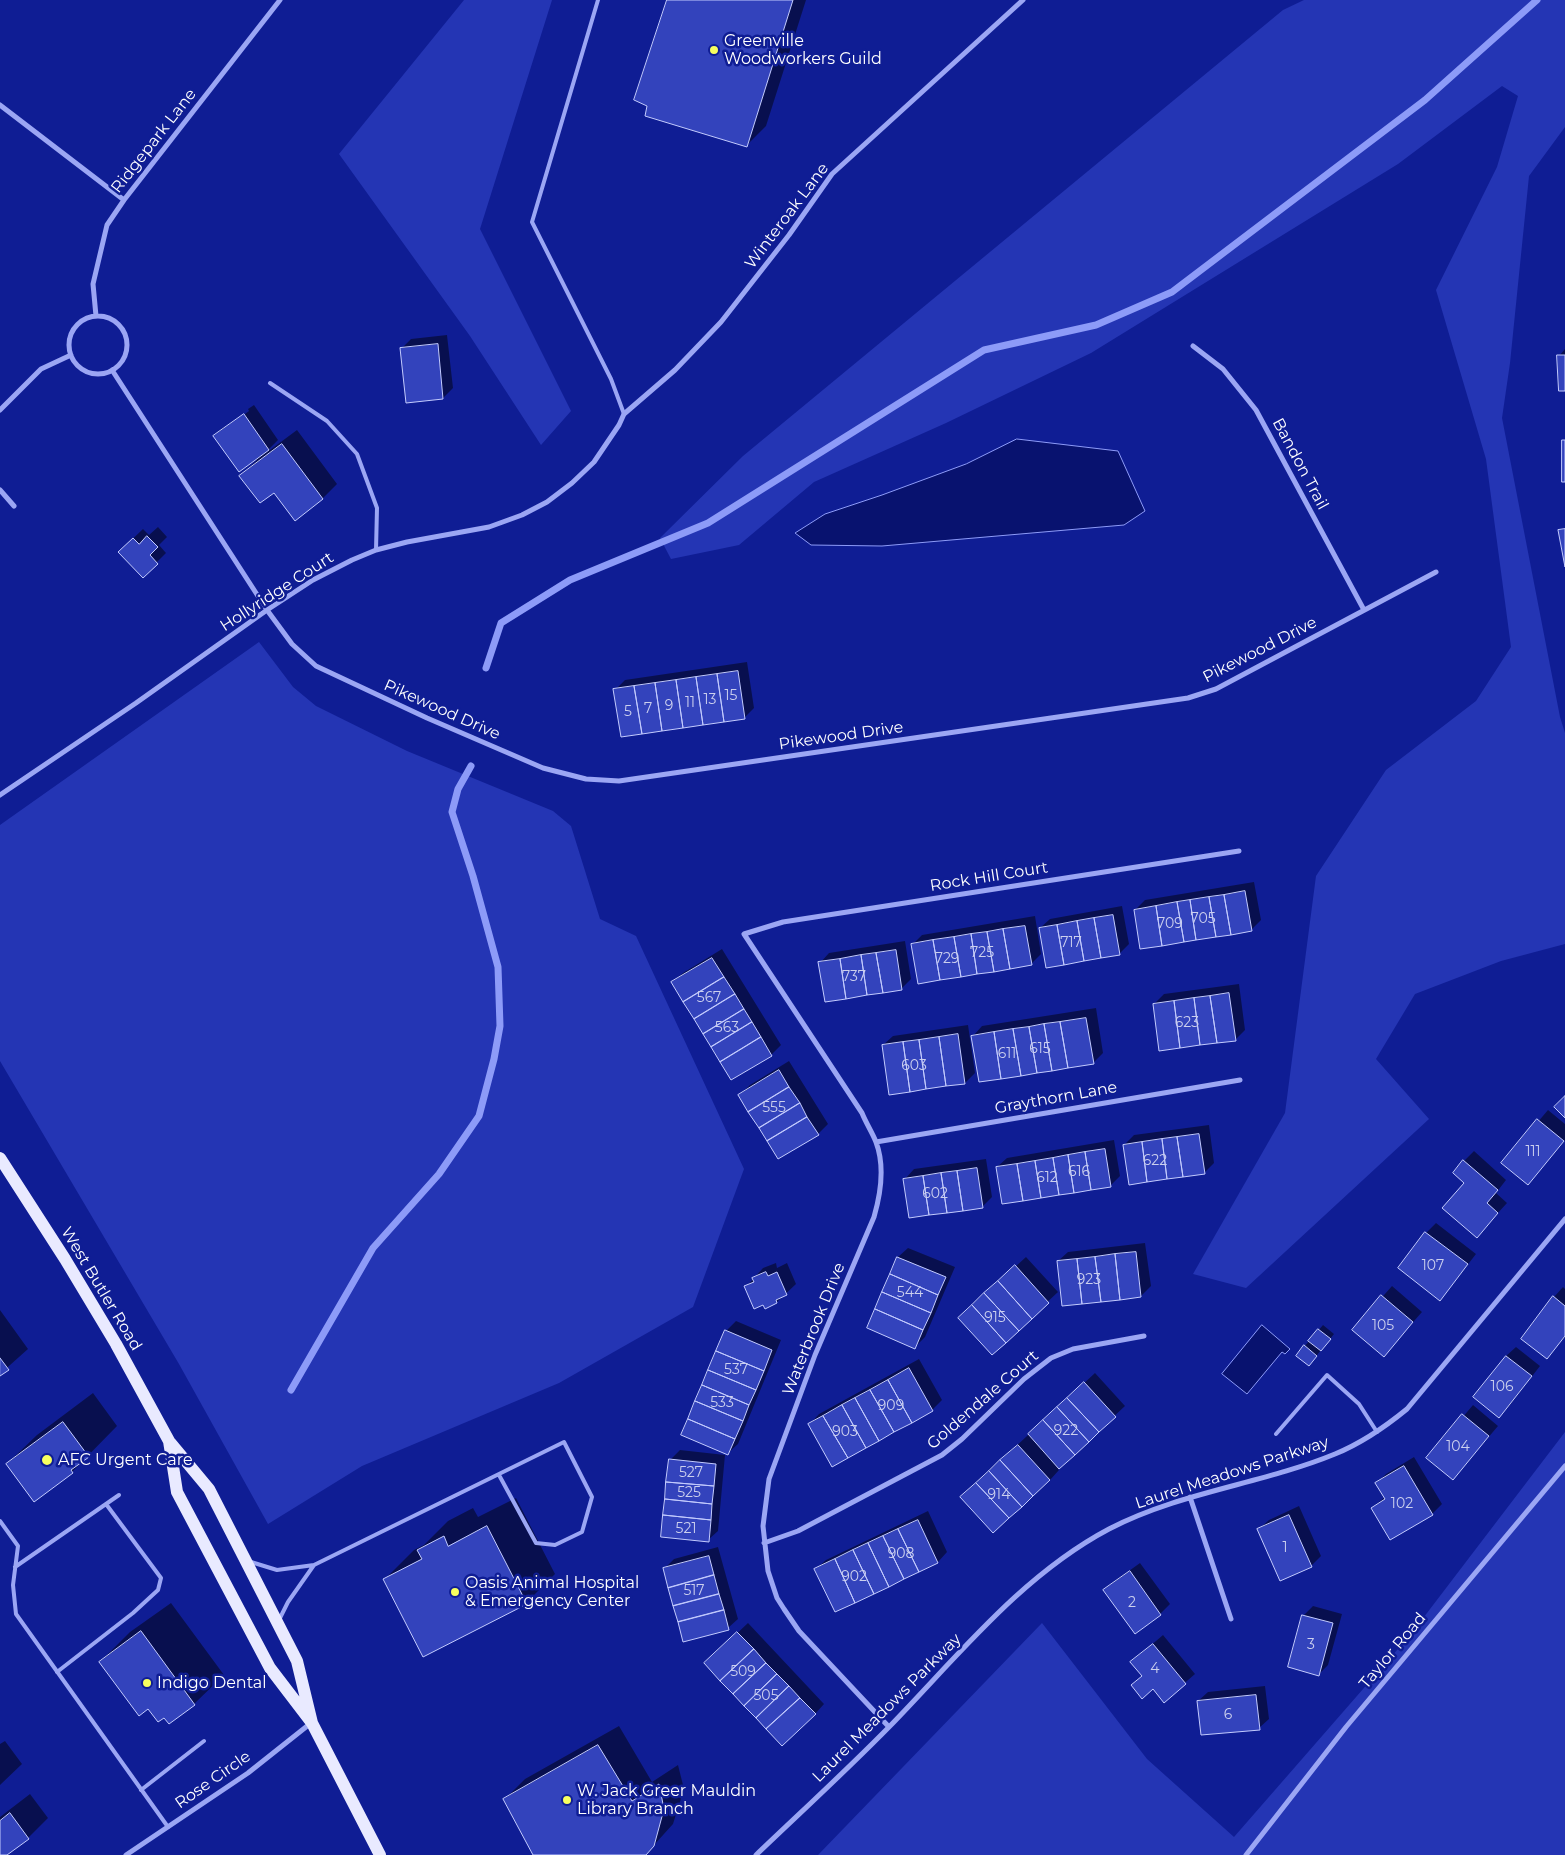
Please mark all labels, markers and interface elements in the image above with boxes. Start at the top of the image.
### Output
place label: Greenville Woodworkers Guild [724,31,882,69]
marker: Greenville Woodworkers Guild [708,44,720,56]
street label: Ridgepark Lane [107,85,201,197]
street label: Winteroak Lane [741,159,833,273]
street label: Bandon Trail [1268,415,1332,513]
street label: Hollyridge Court [217,548,337,636]
street label: Pikewood Drive [1200,613,1320,687]
street label: Pikewood Drive [381,676,503,744]
house number: 15 [725,688,737,704]
house number: 13 [704,692,716,708]
house number: 11 [685,695,695,711]
house number: 9 [665,698,673,714]
house number: 7 [644,701,652,717]
house number: 5 [624,704,632,720]
street label: Pikewood Drive [778,718,904,754]
street label: Rock Hill Court [929,858,1049,896]
house number: 705 [1190,911,1216,927]
house number: 709 [1157,916,1183,932]
house number: 717 [1060,935,1082,951]
house number: 725 [970,945,994,961]
house number: 729 [935,951,959,967]
house number: 737 [842,969,866,985]
house number: 567 [697,990,721,1006]
house number: 623 [1175,1015,1199,1031]
house number: 563 [715,1020,739,1036]
house number: 615 [1029,1041,1051,1057]
house number: 611 [998,1046,1016,1062]
house number: 603 [901,1058,927,1074]
street label: Graythorn Lane [993,1078,1119,1118]
house number: 555 [762,1100,786,1116]
house number: 111 [1525,1144,1541,1160]
house number: 622 [1143,1153,1167,1169]
house number: 616 [1068,1164,1090,1180]
house number: 612 [1036,1170,1058,1186]
house number: 602 [922,1186,948,1202]
street label: West Butler Road [57,1224,145,1354]
house number: 107 [1422,1258,1444,1274]
street label: Waterbrook Drive [779,1260,849,1398]
house number: 923 [1077,1272,1101,1288]
house number: 544 [897,1285,923,1301]
house number: 915 [984,1310,1006,1326]
house number: 105 [1372,1318,1394,1334]
street label: Goldendale Court [923,1346,1043,1454]
house number: 537 [724,1362,748,1378]
house number: 106 [1491,1379,1513,1395]
house number: 533 [710,1395,734,1411]
house number: 909 [878,1398,904,1414]
house number: 922 [1054,1423,1078,1439]
house number: 903 [832,1424,858,1440]
street label: Laurel Meadows Parkway [1133,1433,1331,1513]
house number: 104 [1446,1439,1470,1455]
place label: AFC Urgent Care [58,1450,193,1470]
marker: AFC Urgent Care [40,1453,54,1467]
house number: 527 [679,1465,703,1481]
house number: 525 [677,1485,701,1501]
house number: 914 [988,1487,1010,1503]
house number: 102 [1391,1496,1413,1512]
house number: 521 [676,1521,696,1537]
house number: 1 [1282,1540,1288,1556]
house number: 908 [888,1546,914,1562]
house number: 902 [841,1569,867,1585]
place label: Oasis Animal Hospital & Emergency Center [465,1573,639,1611]
house number: 517 [683,1583,705,1599]
marker: Oasis Animal Hospital & Emergency Center [449,1586,461,1598]
house number: 2 [1128,1595,1136,1611]
street label: Taylor Road [1356,1609,1430,1693]
street label: Laurel Meadows Parkway [809,1630,965,1786]
house number: 3 [1307,1637,1315,1653]
house number: 4 [1150,1661,1160,1677]
house number: 509 [730,1664,756,1680]
place label: Indigo Dental [157,1673,267,1693]
marker: Indigo Dental [141,1677,153,1689]
house number: 505 [753,1688,779,1704]
house number: 6 [1224,1707,1232,1723]
street label: Rose Circle [171,1747,255,1813]
place label: W. Jack Greer Mauldin Library Branch [577,1781,756,1819]
marker: W. Jack Greer Mauldin Library Branch [561,1794,573,1806]

